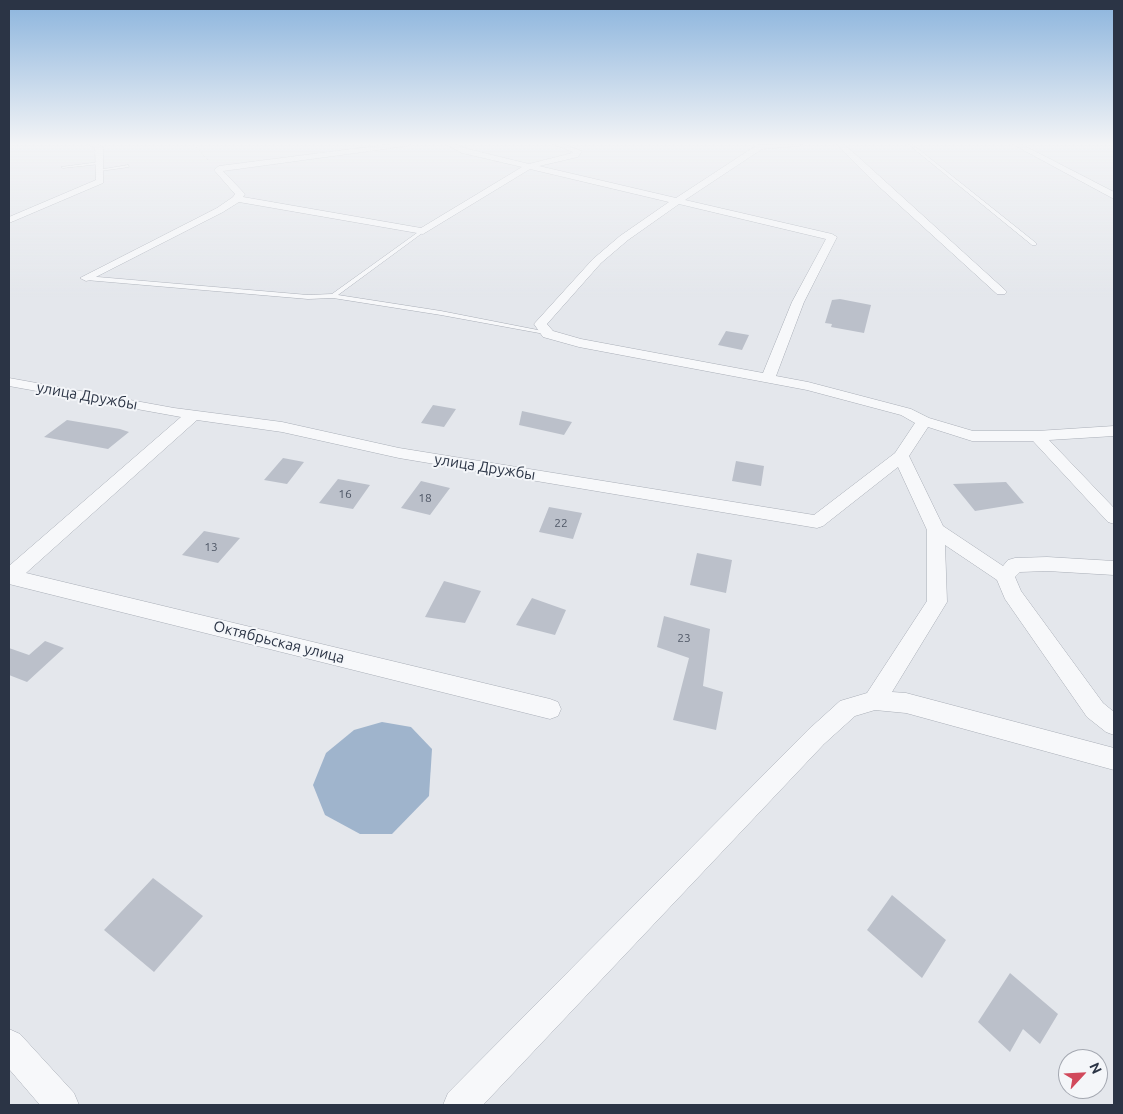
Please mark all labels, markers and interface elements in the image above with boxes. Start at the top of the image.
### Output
street label: улица Дружбы [35,378,139,414]
street label: улица Дружбы [433,450,537,484]
house number: 16 [338,487,352,501]
house number: 18 [418,491,432,505]
house number: 22 [554,516,568,530]
house number: 13 [204,540,218,554]
street label: Октябрьская улица [212,617,346,667]
house number: 23 [677,631,691,645]
north arrow [1058,1049,1108,1099]
text: N [1086,1060,1105,1076]

